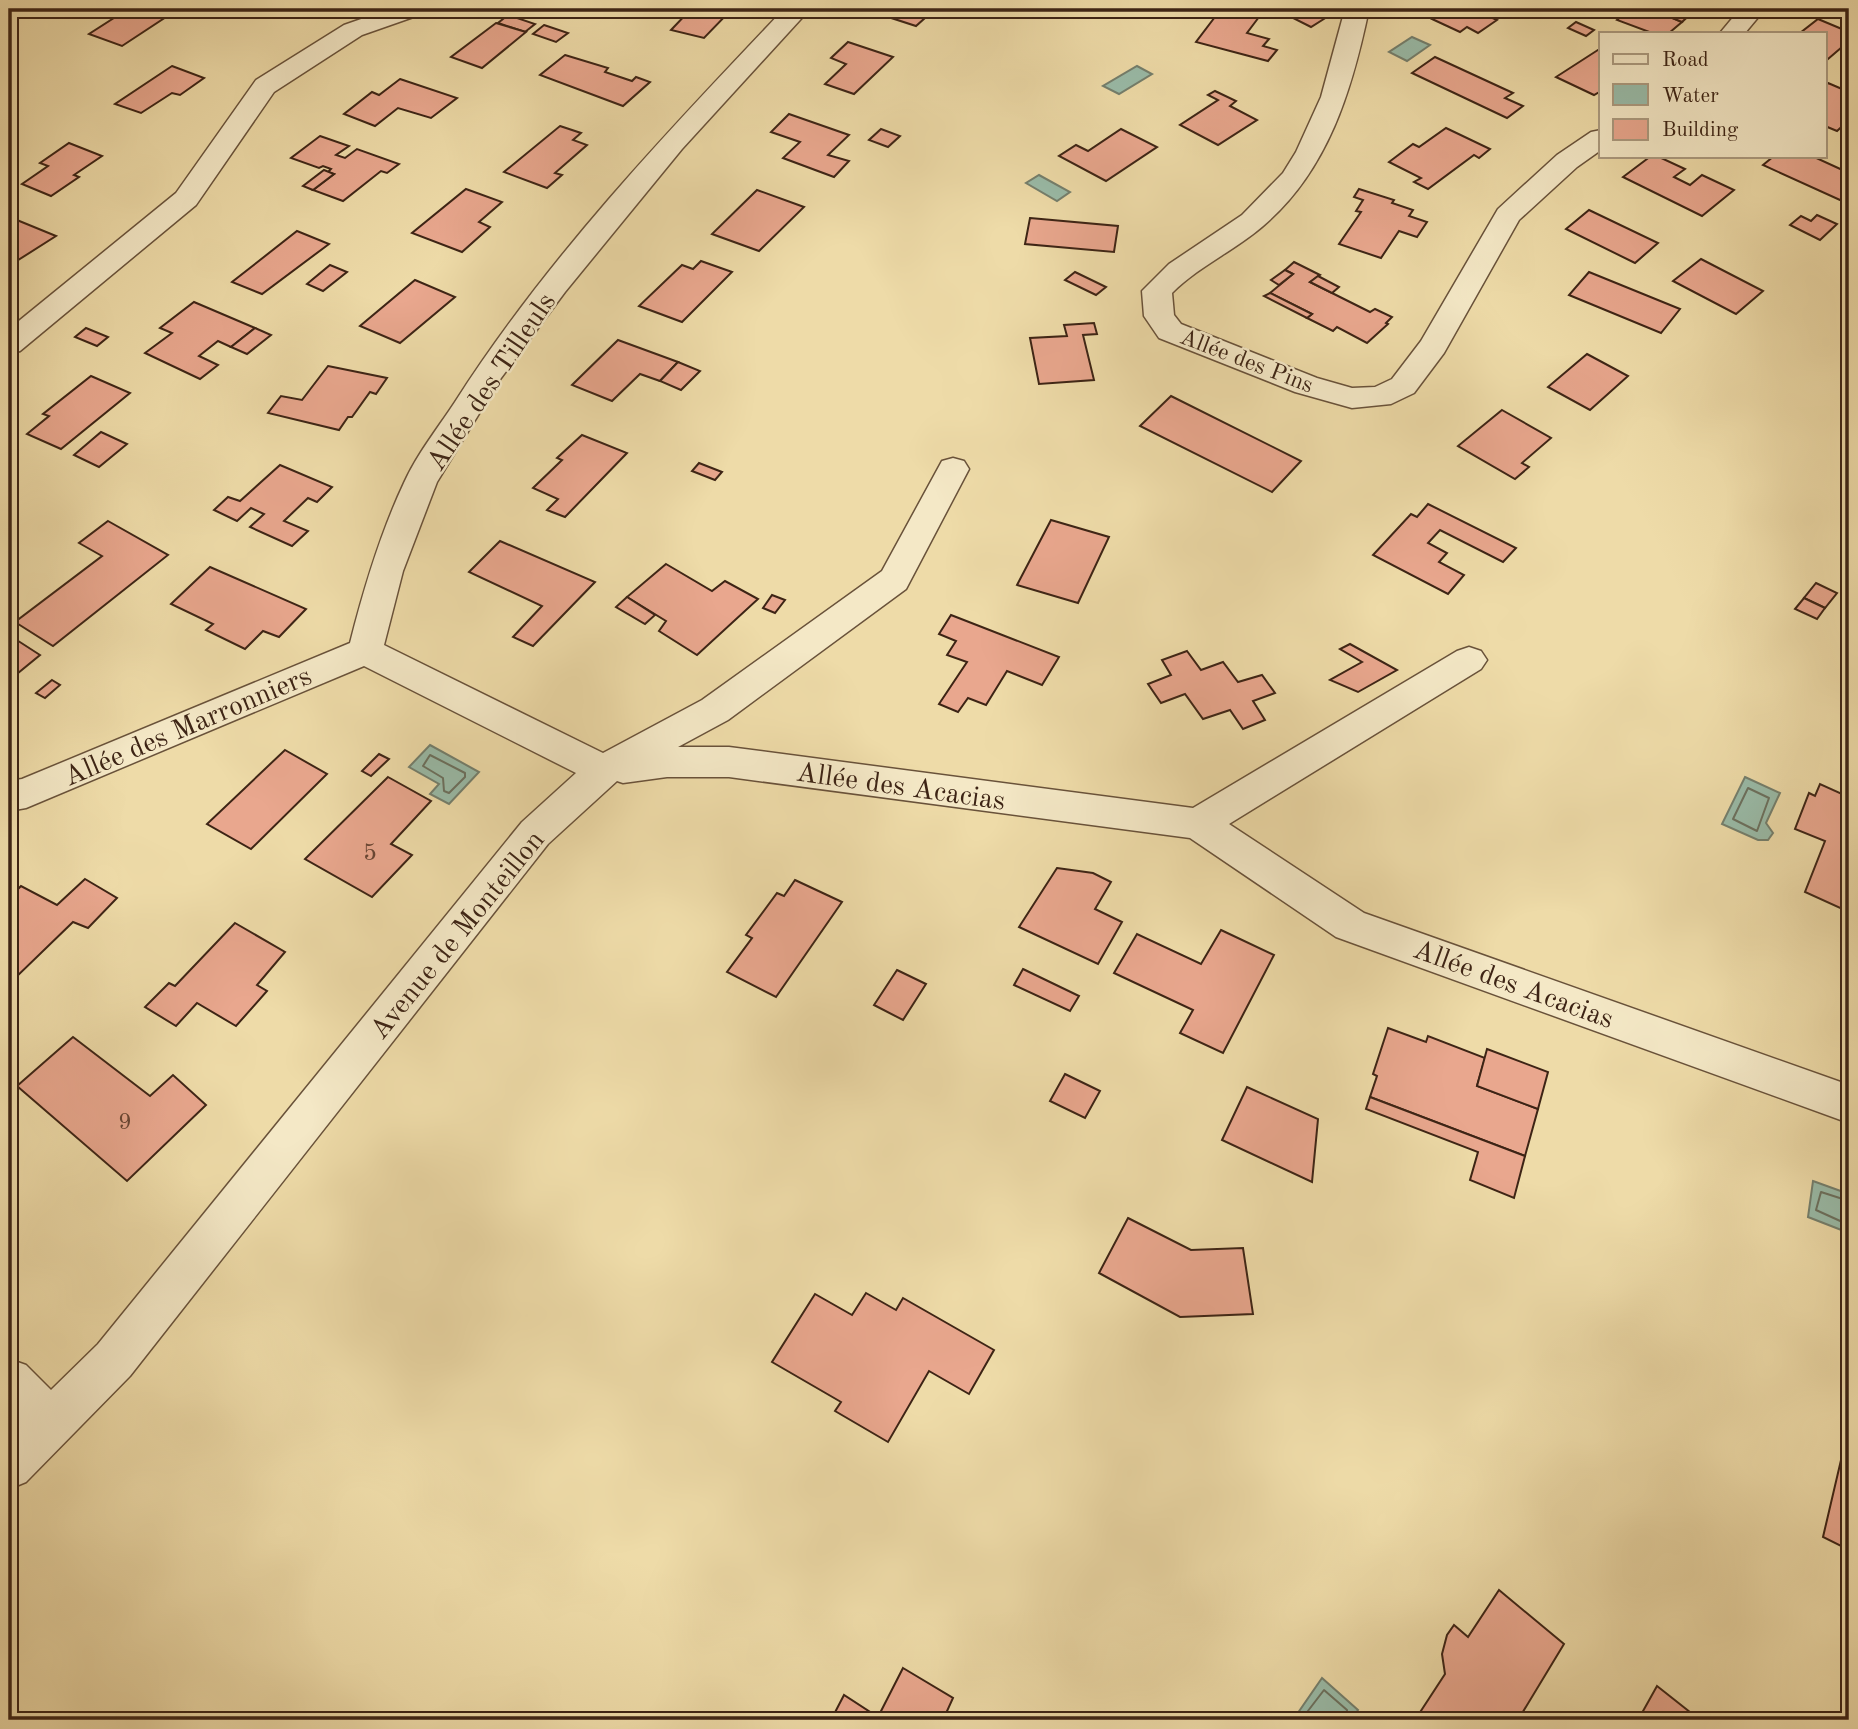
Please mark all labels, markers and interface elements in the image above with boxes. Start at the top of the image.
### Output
legend [1599,32,1826,158]
text: Road [1662,50,1709,71]
text: Water [1662,86,1719,107]
text: Building [1662,120,1739,141]
street label: Allée des Tilleuls [423,289,562,477]
street label: Allée des Pins [1177,325,1316,397]
street label: Allée des Marronniers [60,663,316,793]
street label: Allée des Acacias [794,759,1007,817]
street label: Avenue de Monteillon [366,826,551,1045]
house number: 5 [363,842,377,866]
street label: Allée des Acacias [1409,937,1617,1035]
house number: 9 [118,1111,132,1135]

